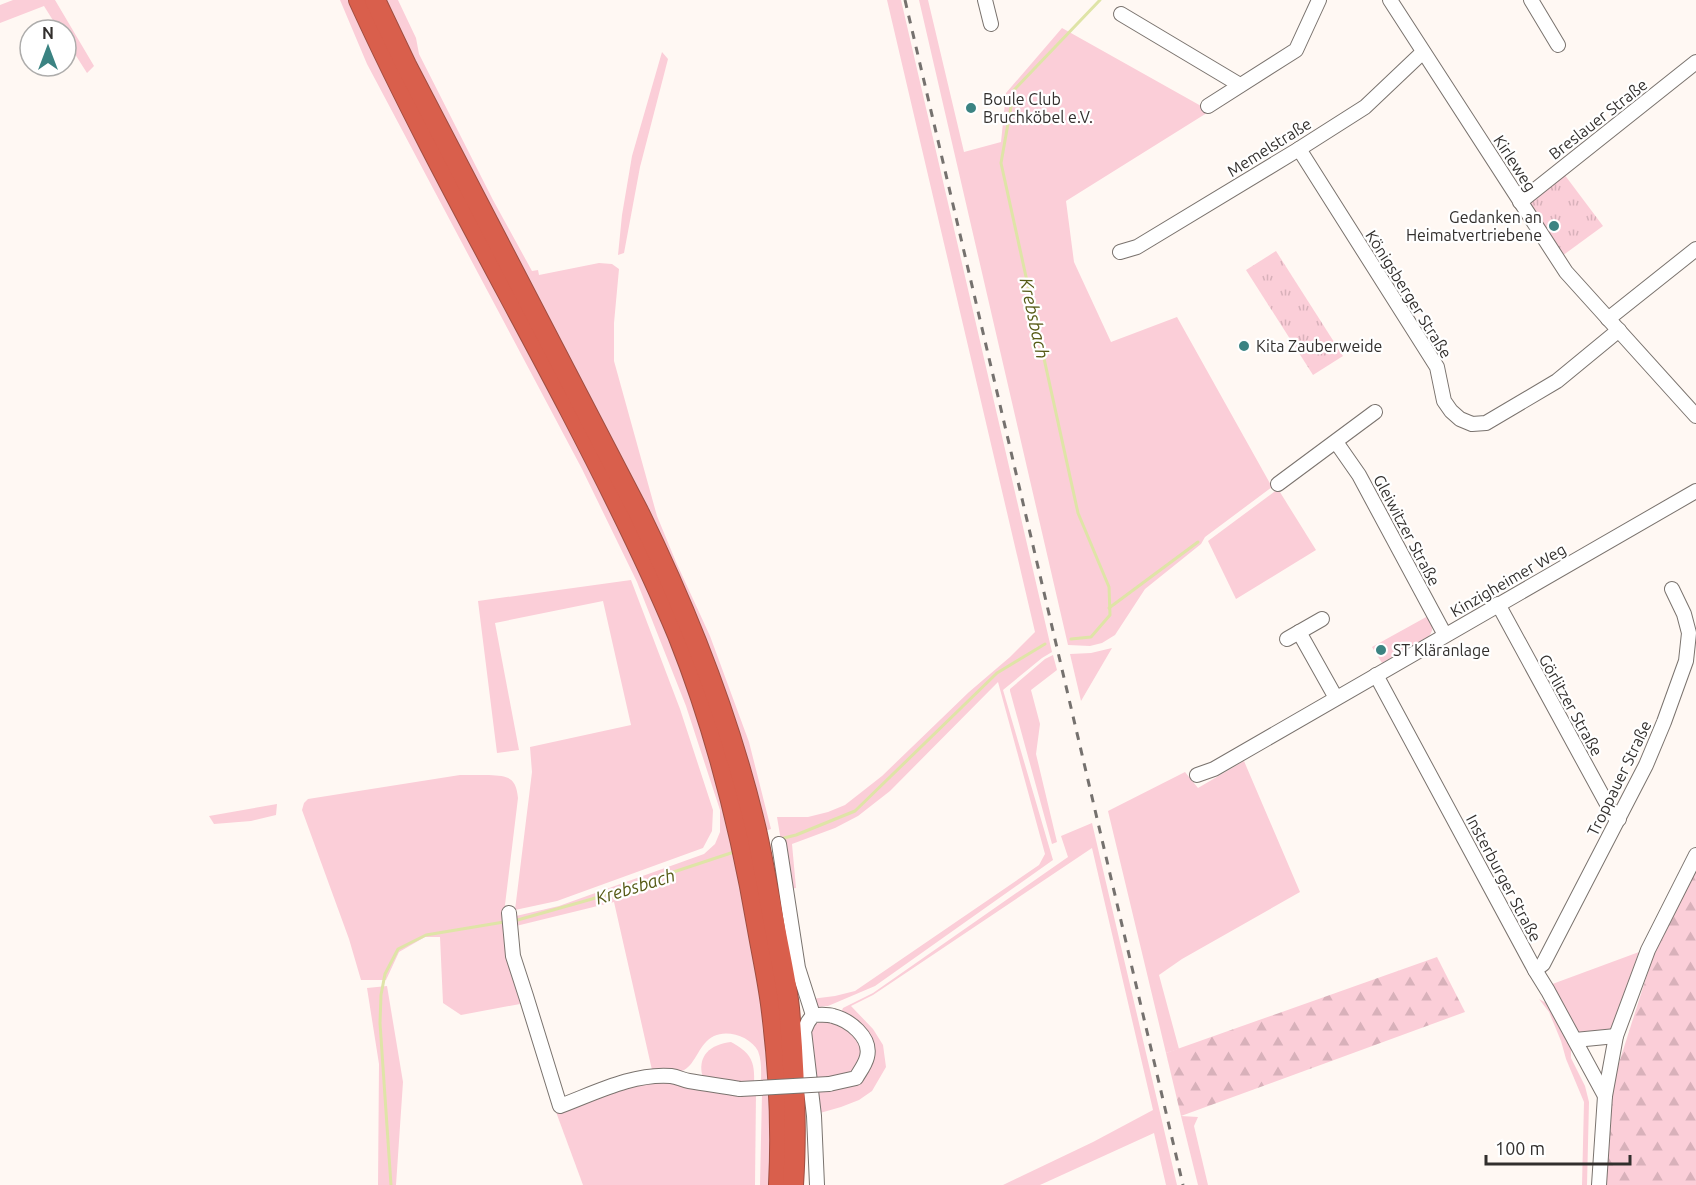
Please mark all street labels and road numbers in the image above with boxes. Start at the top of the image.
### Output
street label: Breslauer Straße [1545,75,1651,163]
street label: Memelstraße [1224,114,1314,180]
street label: Kirleweg [1490,131,1540,195]
street label: Königsberger Straße [1362,227,1456,361]
street label: Gleiwitzer Straße [1370,471,1444,589]
street label: Kinzigheimer Weg [1447,540,1569,620]
street label: Görlitzer Straße [1536,651,1606,759]
street label: Troppauer Straße [1583,718,1655,838]
street label: Insterburger Straße [1463,811,1545,945]

